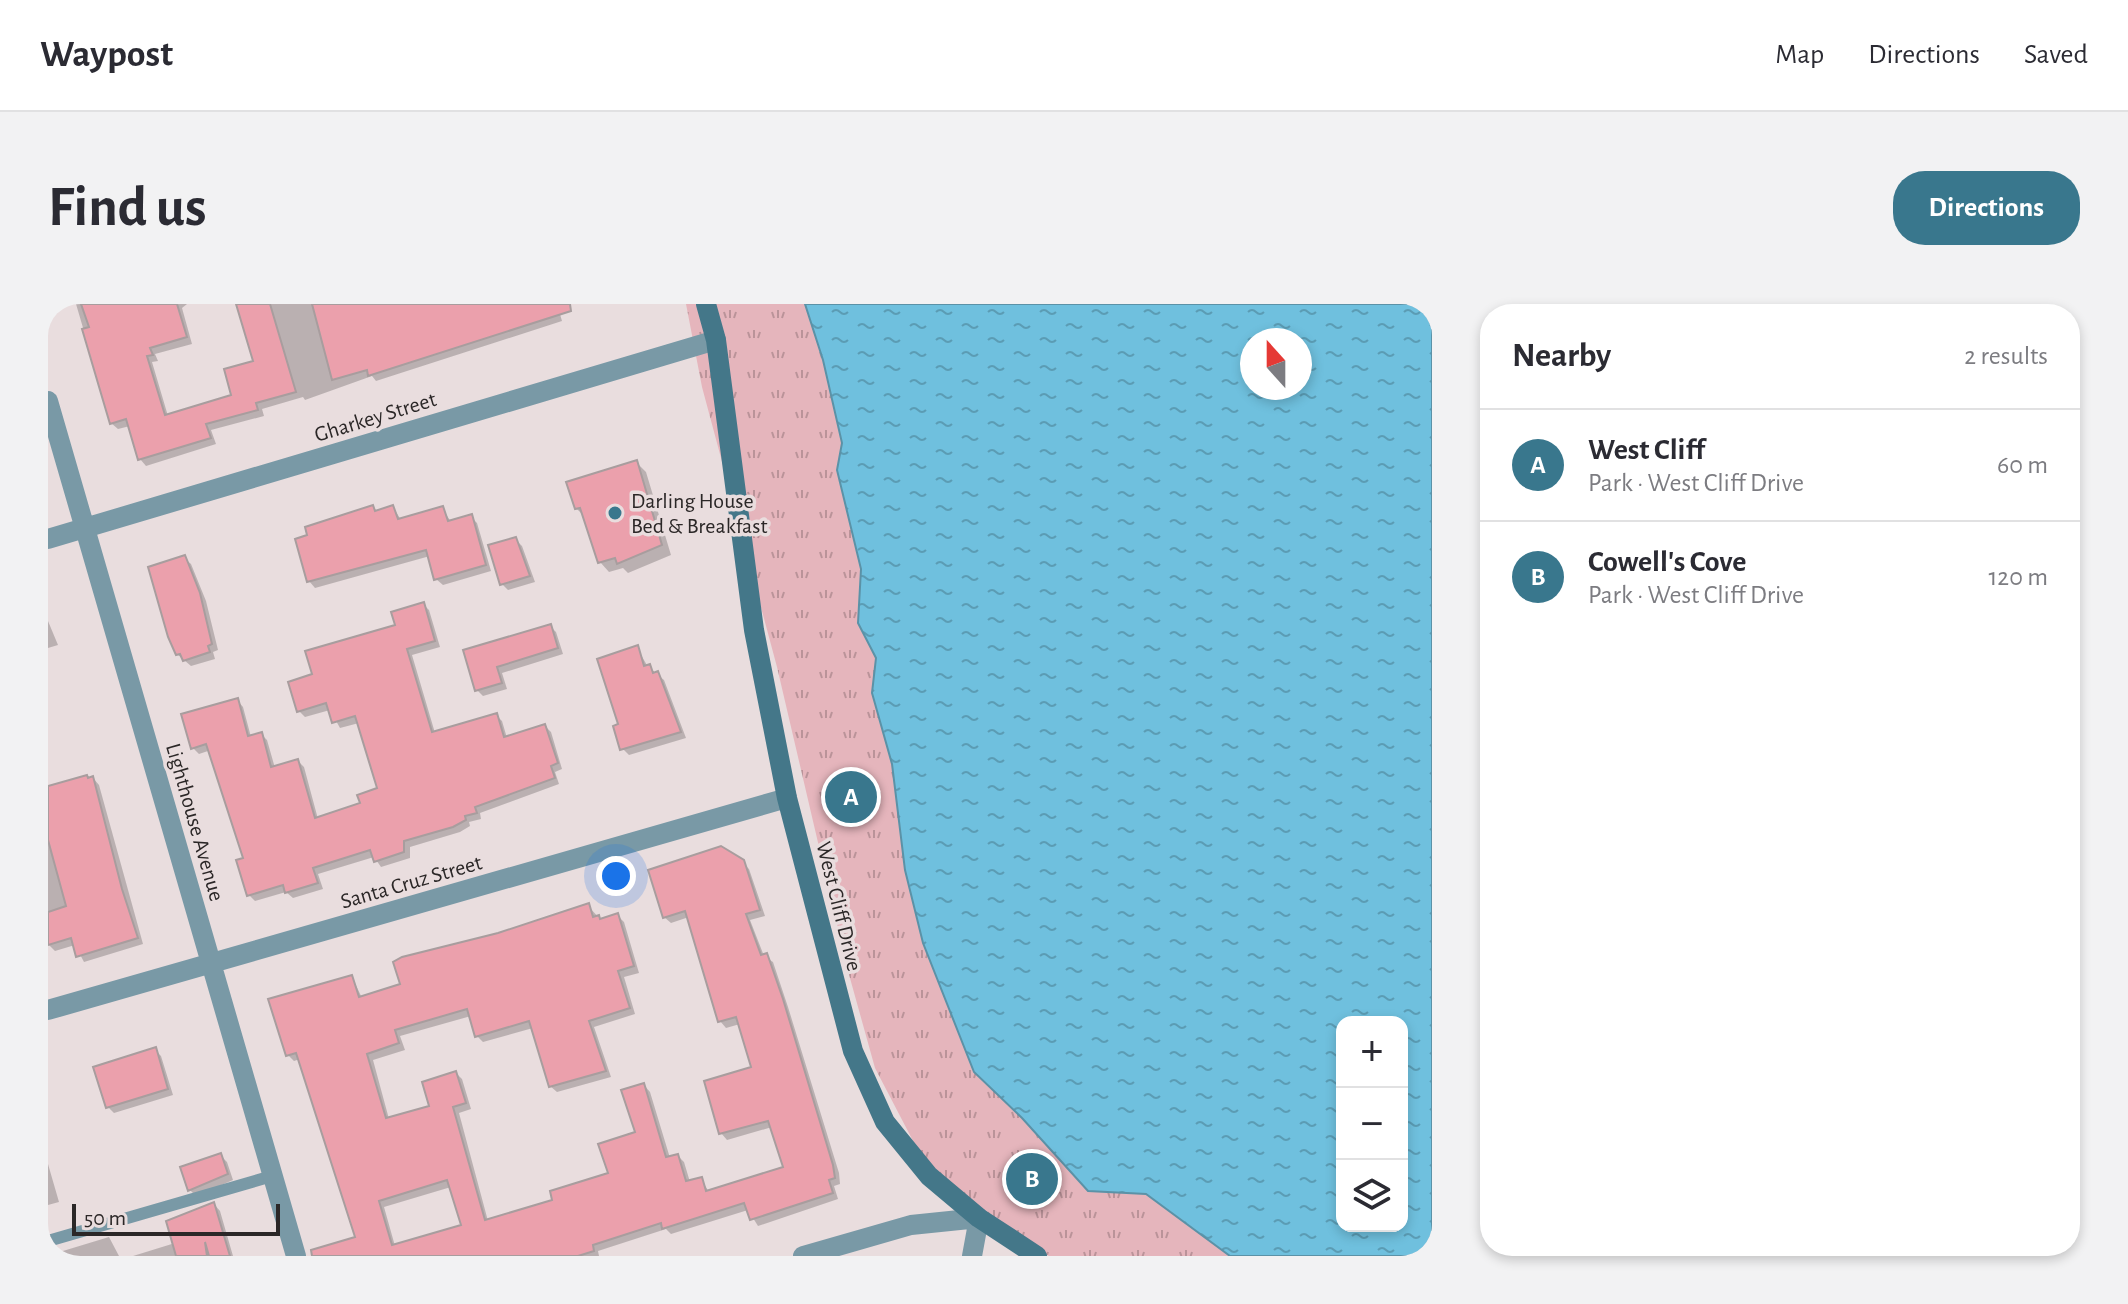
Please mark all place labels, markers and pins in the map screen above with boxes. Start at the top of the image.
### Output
place label: Darling House Bed & Breakfast [631,490,767,537]
marker: Darling House Bed & Breakfast [606,504,624,522]
pin: A [825,767,877,827]
pin: B [1006,1149,1058,1209]

